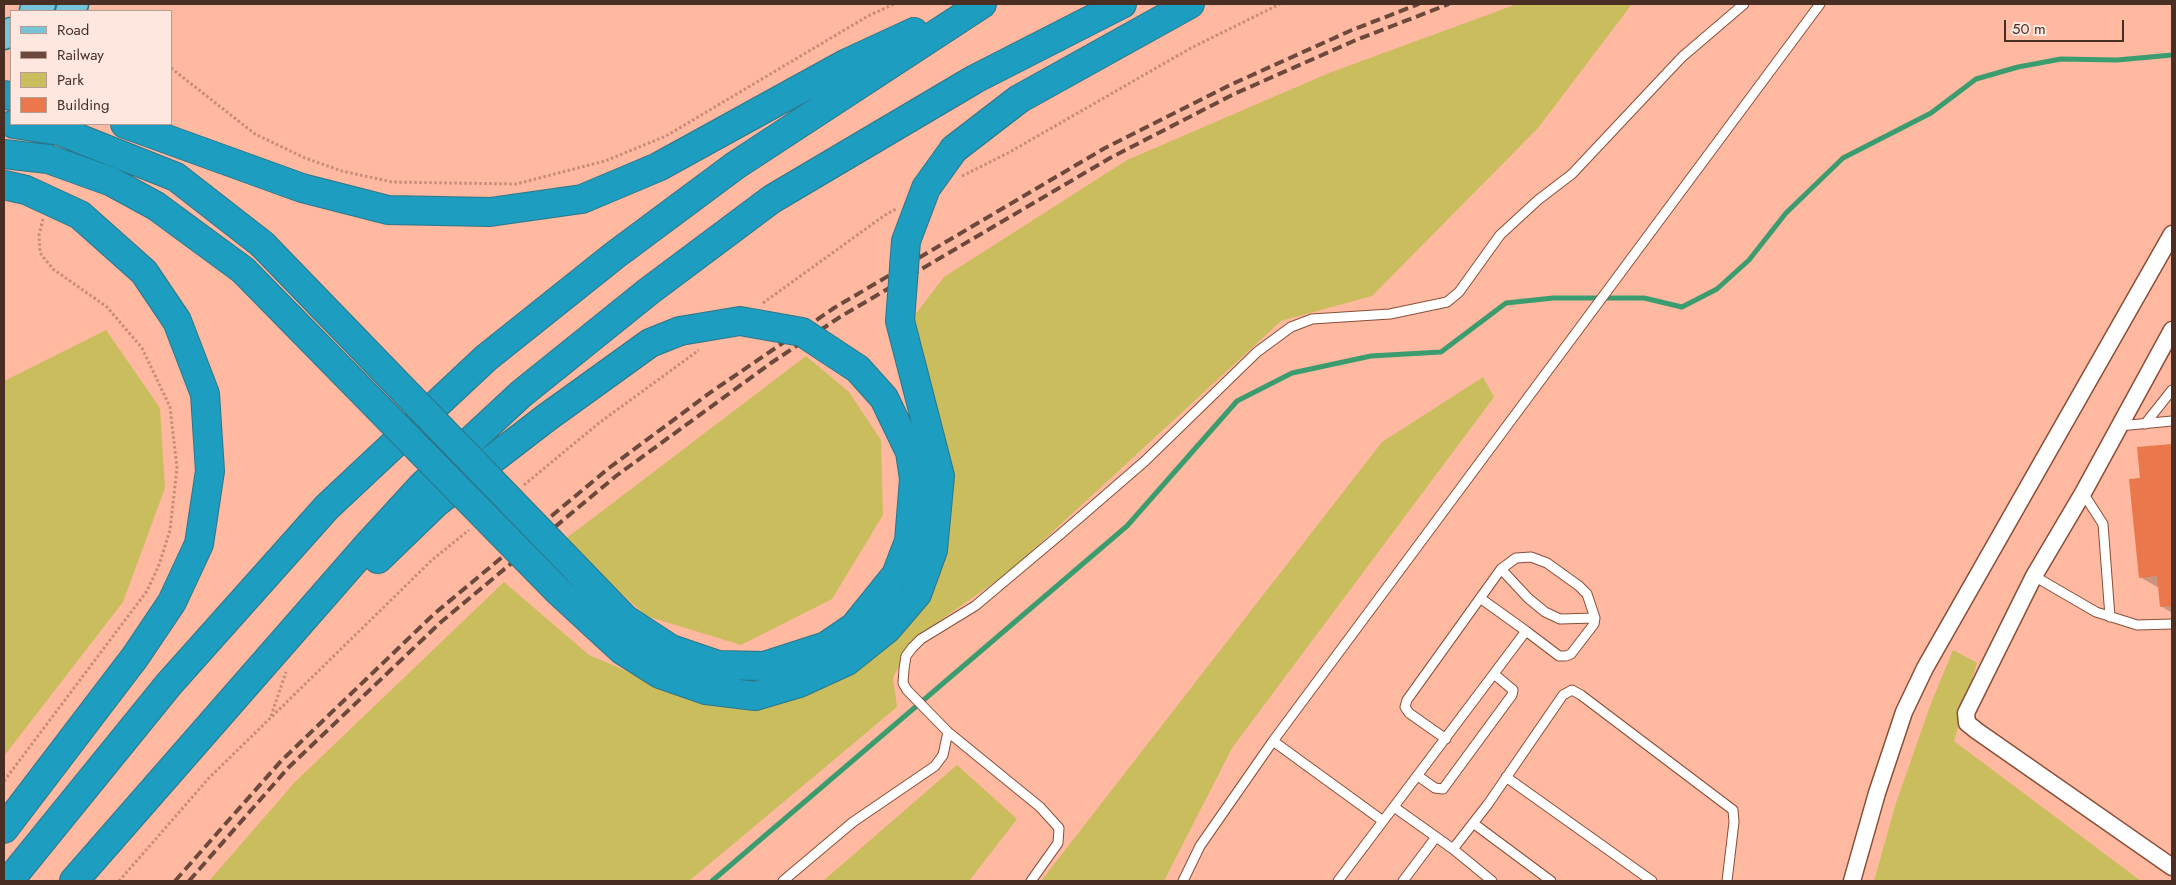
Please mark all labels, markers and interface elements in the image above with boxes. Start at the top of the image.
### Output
legend [10,10,172,125]
scale bar [2006,10,2126,42]
text: 50 m [2012,18,2046,40]
text: Road [57,19,89,41]
text: Railway [57,44,104,66]
text: Park [57,69,84,91]
text: Building [57,94,109,116]

